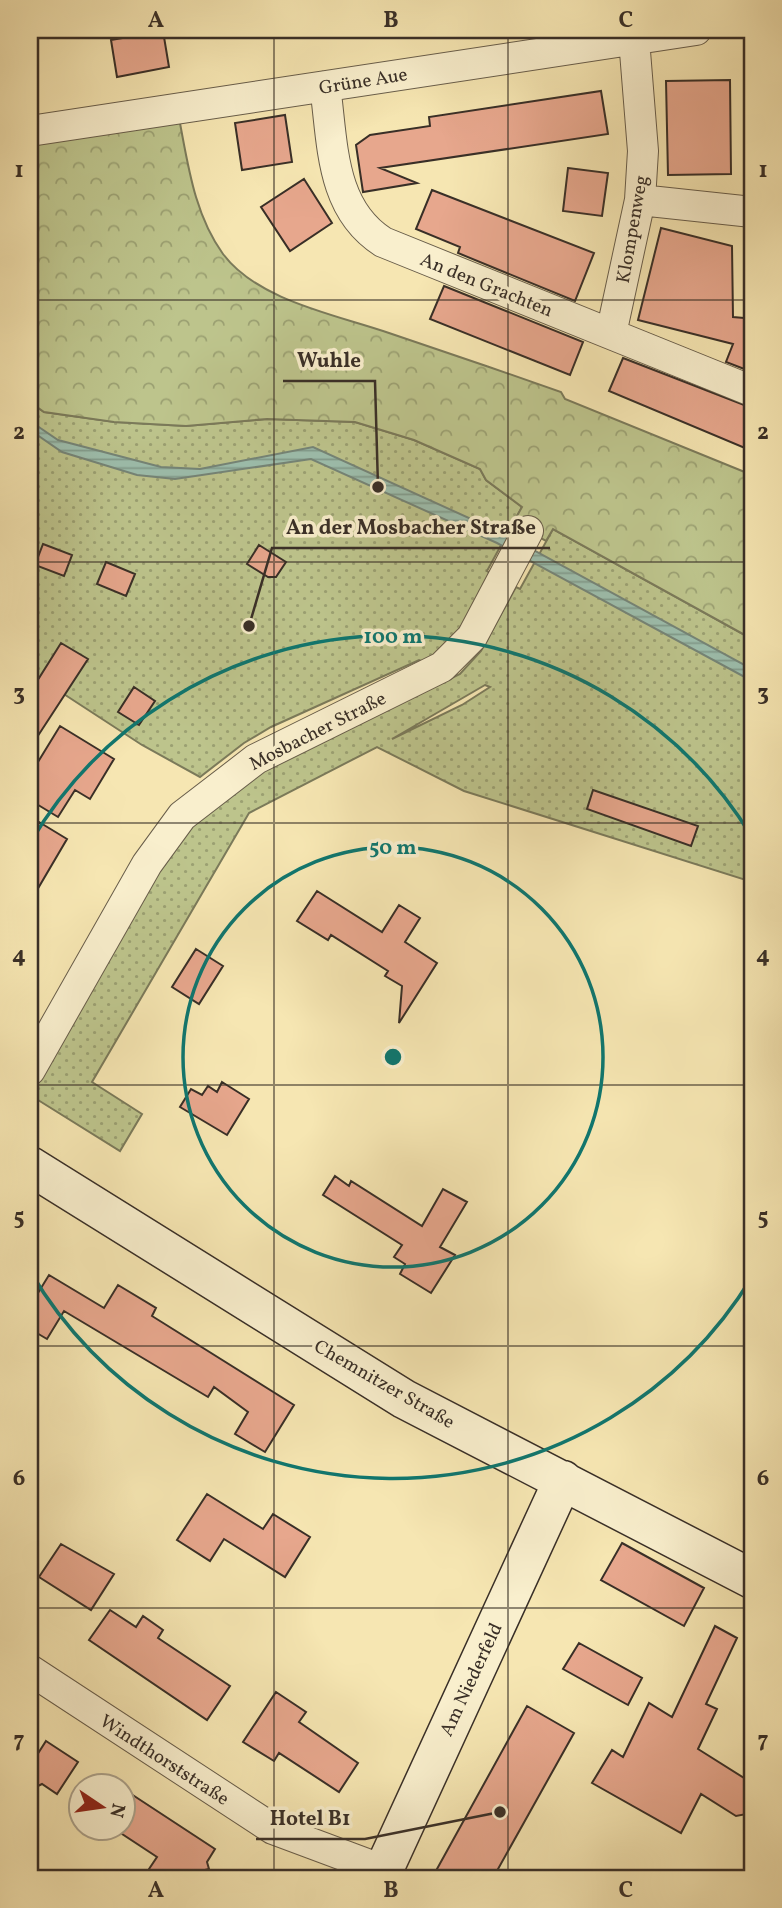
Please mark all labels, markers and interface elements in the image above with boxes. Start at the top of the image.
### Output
text: A [148,5,164,37]
text: B [383,5,399,37]
text: C [619,5,633,37]
street label: Grüne Aue [317,62,410,102]
text: 1 [14,155,24,187]
text: 1 [758,155,768,187]
street label: Klompenweg [611,173,655,285]
street label: An den Grachten [416,247,556,324]
callout: Wuhle [283,339,375,381]
text: Wuhle [297,347,361,376]
text: 2 [13,417,25,449]
text: 2 [757,417,769,449]
callout: An der Mosbacher Straße [272,506,550,548]
text: An der Mosbacher Straße [286,514,536,543]
text: 100 m [363,623,423,652]
text: 3 [13,678,25,710]
text: 3 [757,678,769,710]
street label: Mosbacher Straße [245,686,391,778]
text: 50 m [369,834,417,863]
text: 4 [12,940,26,972]
text: 4 [756,940,770,972]
centre of rings [381,1045,405,1069]
text: 5 [13,1202,25,1234]
text: 5 [757,1202,769,1234]
street label: Chemnitzer Straße [309,1334,459,1436]
text: 6 [13,1463,25,1495]
text: 6 [757,1463,769,1495]
street label: Am Niederfeld [434,1619,509,1741]
street label: Windthorststraße [94,1709,234,1812]
text: 7 [14,1725,25,1757]
text: 7 [758,1725,769,1757]
north arrow [66,1772,136,1842]
callout: Hotel B1 [256,1797,365,1839]
text: N [102,1801,131,1820]
text: Hotel B1 [270,1805,350,1834]
text: A [148,1875,164,1907]
text: B [383,1875,399,1907]
text: C [619,1875,633,1907]

